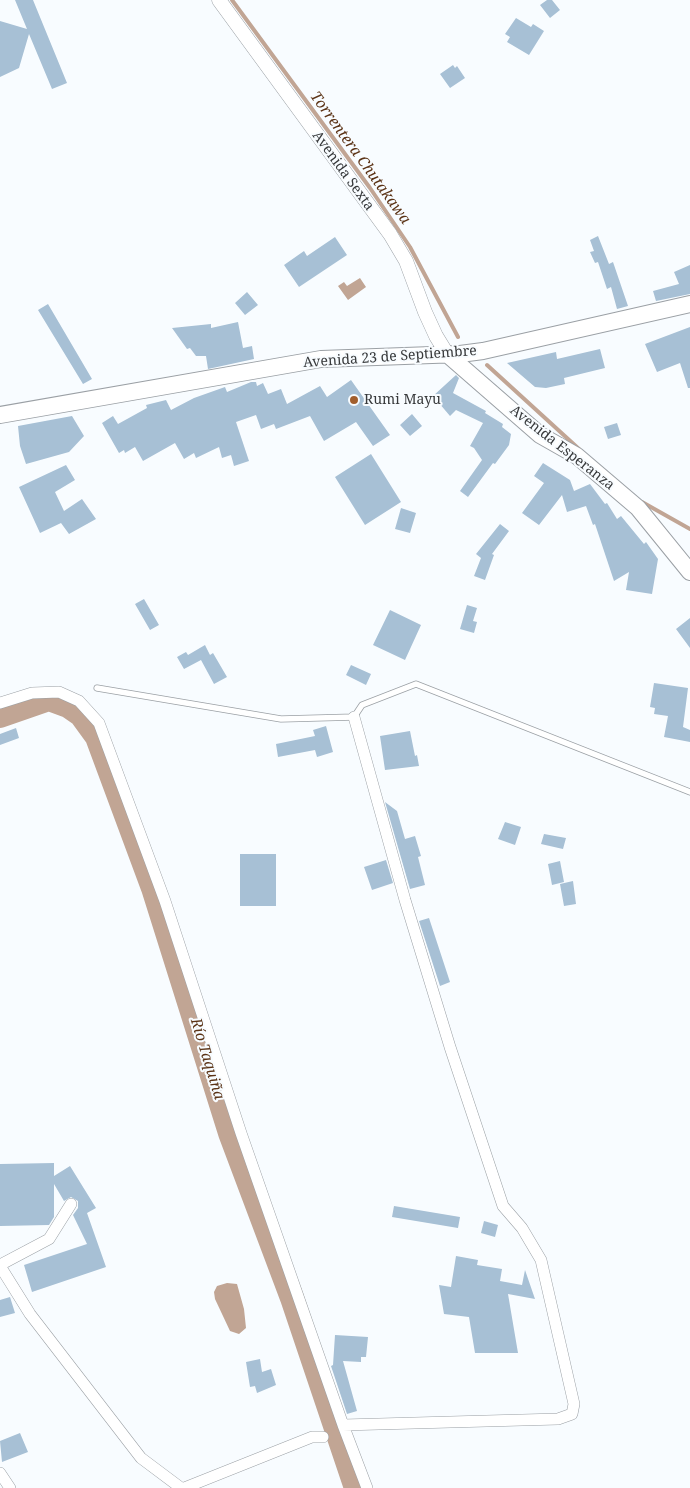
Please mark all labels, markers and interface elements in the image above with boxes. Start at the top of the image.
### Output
water label: Torrentera Chutakawa [306,88,414,228]
street label: Avenida Sexta [309,128,377,214]
street label: Avenida 23 de Septiembre [303,343,477,371]
place label: Rumi Mayu [364,392,441,408]
marker: Rumi Mayu [348,394,360,406]
street label: Avenida Esperanza [507,402,617,494]
water label: Río Taquiña [186,1016,228,1102]

